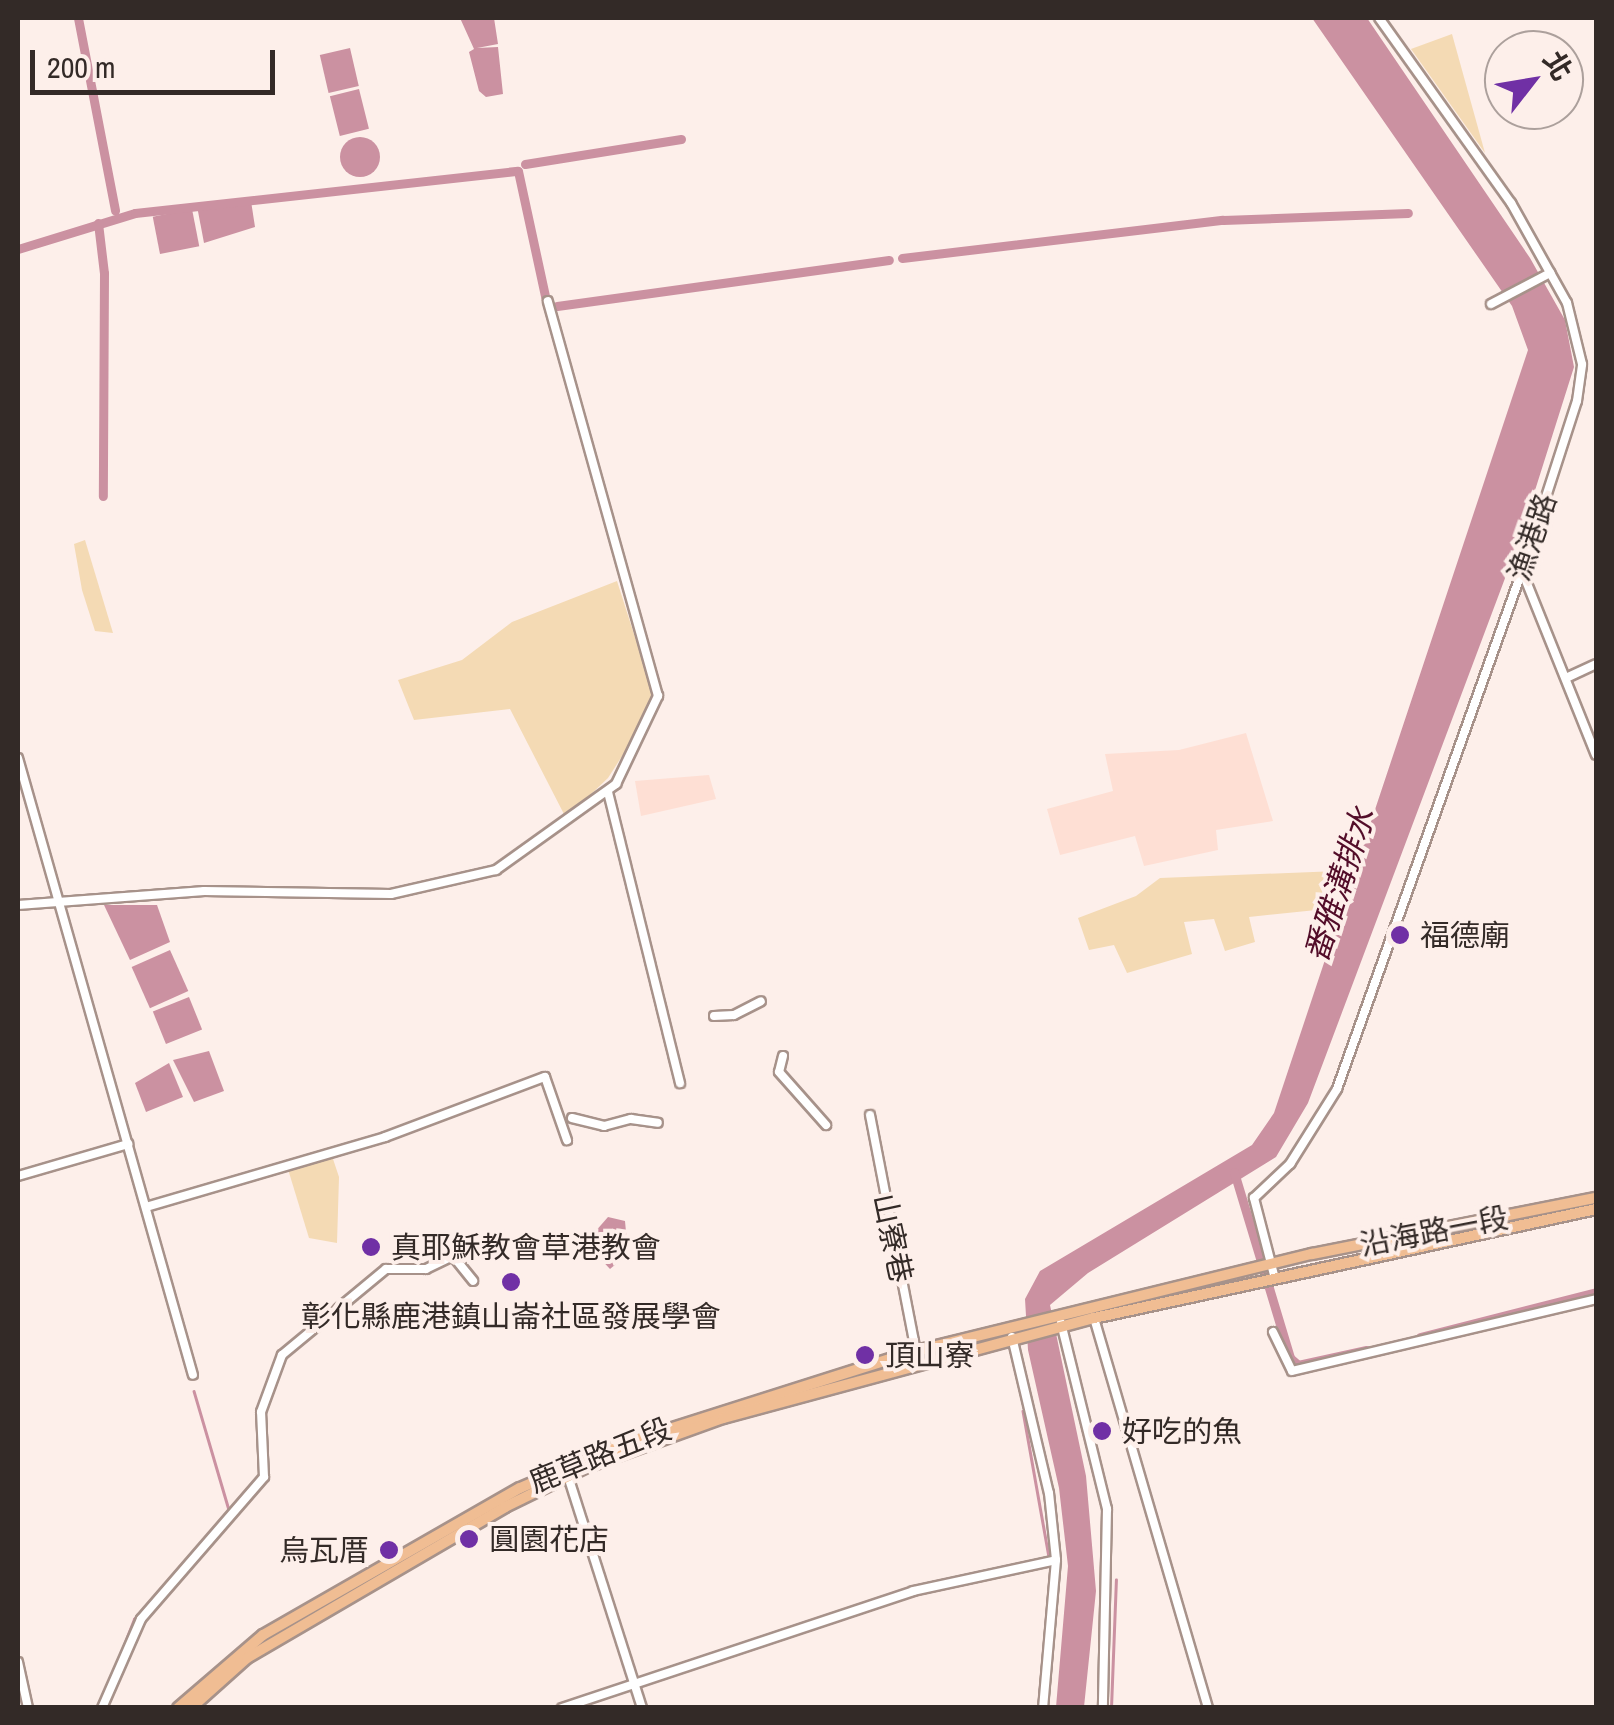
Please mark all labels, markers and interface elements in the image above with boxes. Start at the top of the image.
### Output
scale bar [35,30,280,92]
north arrow [1484,30,1584,130]
text: 北 [1534,44,1581,87]
text: 200 m [47,47,115,87]
street label: 漁港路 [1500,489,1564,585]
water label: 番雅溝排水 [1297,803,1383,967]
place label: 福德廟 [1420,917,1510,953]
marker: 福德廟 [1389,924,1411,946]
street label: 山寮巷 [866,1190,920,1286]
street label: 沿海路一段 [1357,1199,1511,1263]
place label: 真耶穌教會草港教會 [391,1229,661,1265]
marker: 真耶穌教會草港教會 [360,1236,382,1258]
marker: 彰化縣鹿港鎮山崙社區發展學會 [500,1271,522,1293]
place label: 彰化縣鹿港鎮山崙社區發展學會 [301,1298,721,1334]
place label: 頂山寮 [885,1337,975,1373]
marker: 頂山寮 [854,1344,876,1366]
street label: 鹿草路五段 [524,1410,676,1500]
place label: 好吃的魚 [1122,1413,1242,1449]
marker: 好吃的魚 [1091,1420,1113,1442]
place label: 圓園花店 [489,1521,609,1557]
marker: 圓園花店 [458,1528,480,1550]
place label: 烏瓦厝 [279,1532,369,1568]
marker: 烏瓦厝 [378,1539,400,1561]

